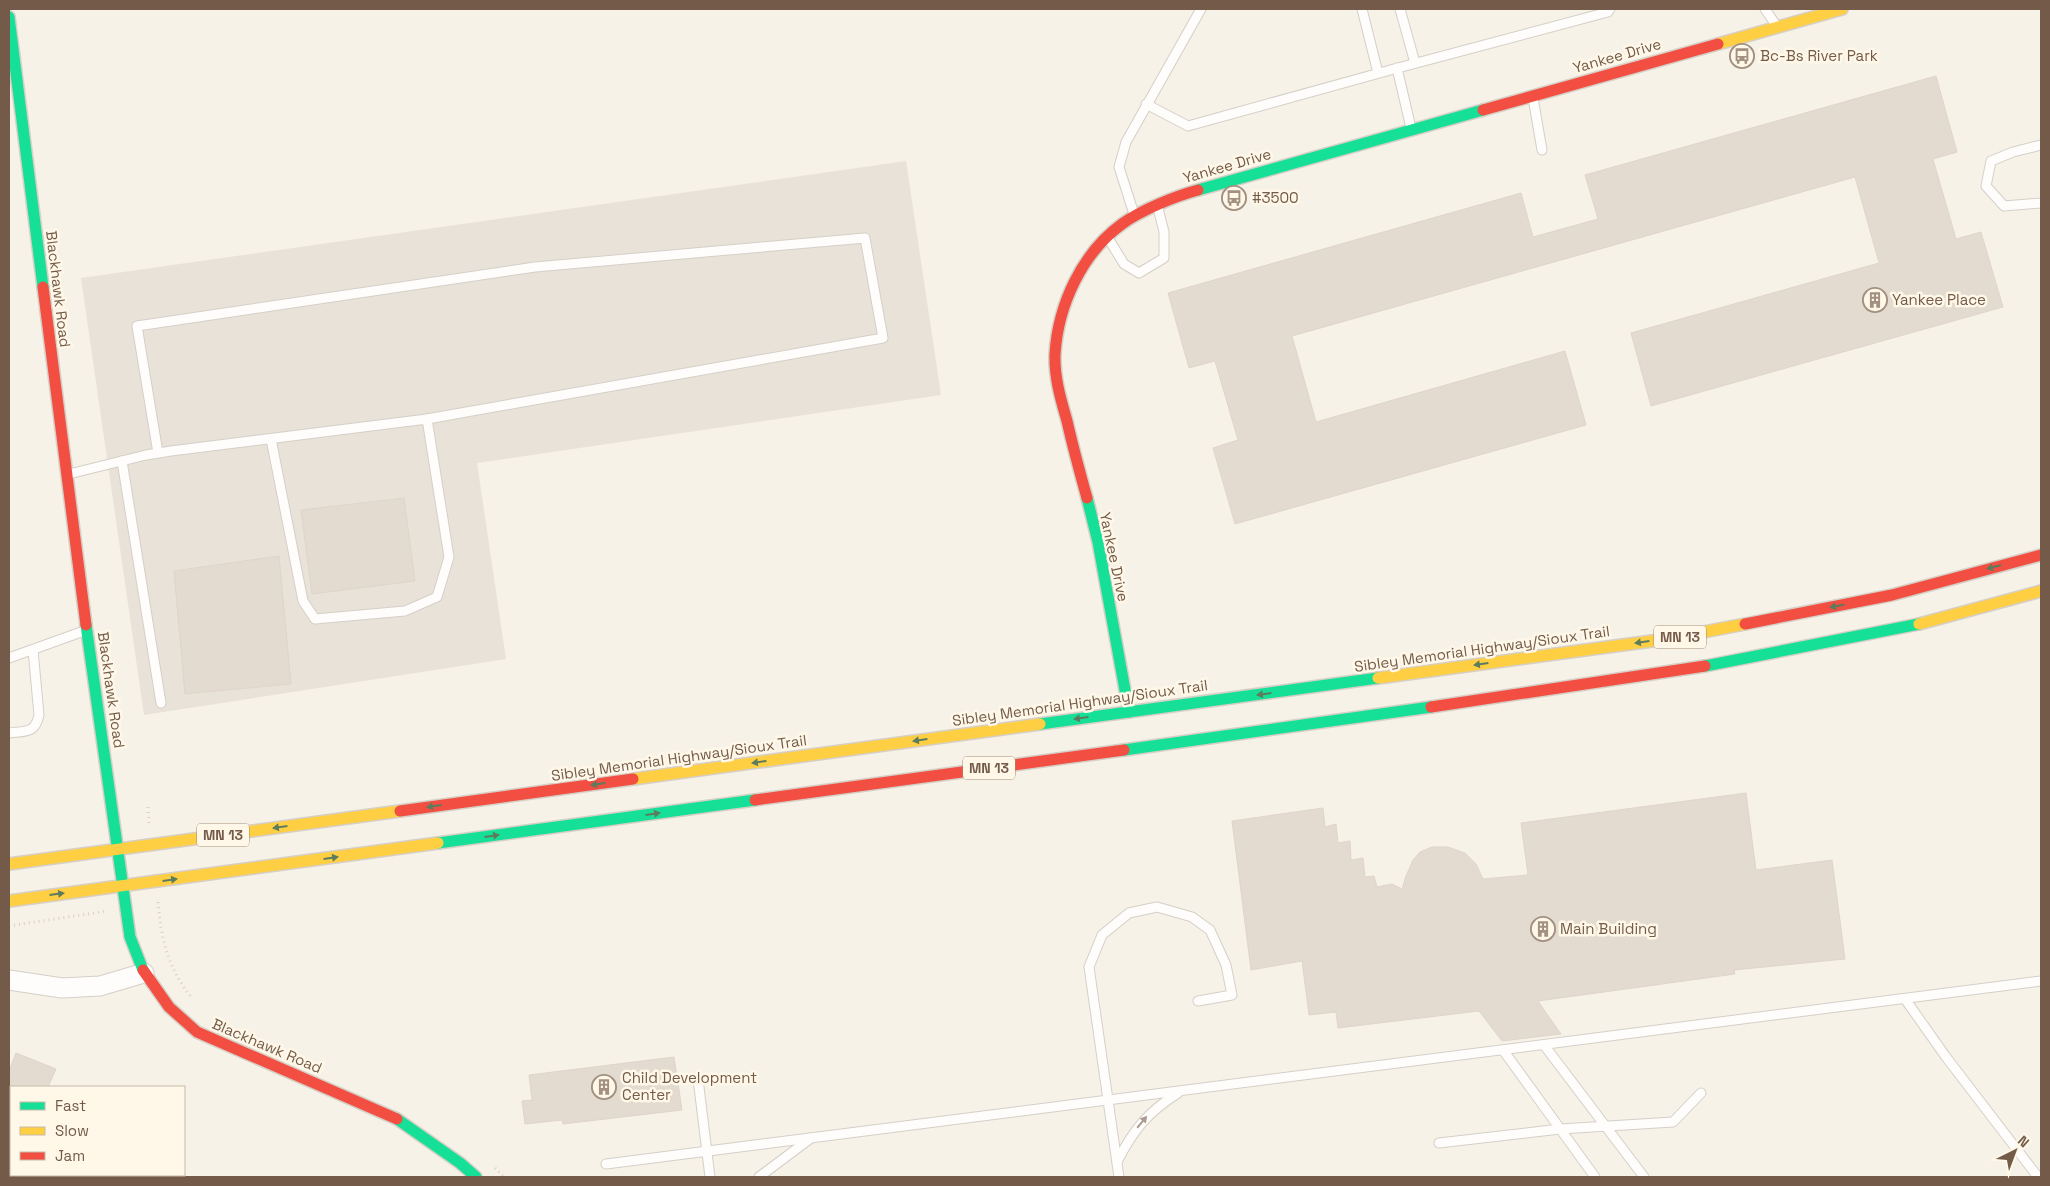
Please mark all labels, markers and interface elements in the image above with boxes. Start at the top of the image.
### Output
street label: Yankee Drive [1571,34,1663,77]
bus stop icon: Bc-Bs River Park [1729,43,1755,69]
place label: Bc-Bs River Park [1760,46,1878,65]
street label: Yankee Drive [1181,144,1273,187]
bus stop icon: #3500 [1221,185,1247,211]
place label: #3500 [1252,188,1299,207]
street label: Blackhawk Road [42,229,75,348]
building icon: Yankee Place [1862,287,1888,313]
place label: Yankee Place [1892,290,1986,309]
street label: Yankee Drive [1096,510,1133,603]
one-way arrow [1987,564,2002,572]
one-way arrow [1829,602,1844,610]
street label: Sibley Memorial Highway/Sioux Trail [1353,621,1611,676]
road number: MN 13 [1654,626,1706,649]
street label: Blackhawk Road [94,630,129,749]
one-way arrow [1634,639,1650,647]
one-way arrow [1473,660,1489,668]
street label: Sibley Memorial Highway/Sioux Trail [951,675,1209,730]
one-way arrow [1256,690,1272,698]
one-way arrow [1073,714,1089,722]
street label: Sibley Memorial Highway/Sioux Trail [550,730,808,785]
one-way arrow [912,736,928,744]
road number: MN 13 [963,756,1015,780]
one-way arrow [751,758,767,766]
one-way arrow [590,780,606,788]
one-way arrow [426,803,442,811]
one-way arrow [646,810,662,818]
one-way arrow [271,823,287,831]
road number: MN 13 [197,824,249,846]
one-way arrow [485,832,501,840]
one-way arrow [324,854,340,862]
one-way arrow [163,876,179,884]
one-way arrow [49,890,65,898]
building icon: Main Building [1530,916,1556,942]
place label: Main Building [1560,919,1657,938]
street label: Blackhawk Road [209,1014,325,1077]
place label: Child Development Center [622,1068,757,1104]
building icon: Child Development Center [591,1074,617,1100]
legend [10,1086,185,1176]
text: Fast [55,1096,86,1115]
one-way arrow [1137,1115,1148,1128]
text: Slow [55,1121,89,1140]
north arrow [1990,1126,2040,1176]
text: N [2014,1132,2033,1151]
text: Jam [55,1146,85,1165]

